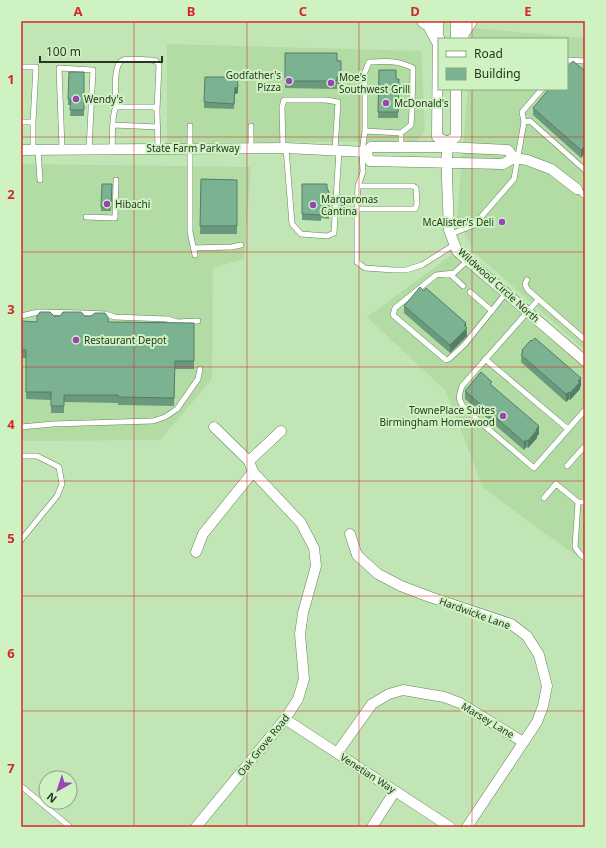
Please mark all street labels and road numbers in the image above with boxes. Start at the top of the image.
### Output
street label: State Farm Parkway [146,141,240,155]
street label: Wildwood Circle North [455,245,543,325]
street label: Hardwicke Lane [438,594,513,632]
street label: Marsey Lane [459,699,517,741]
street label: Oak Grove Road [234,711,292,779]
street label: Venetian Way [337,750,399,797]

